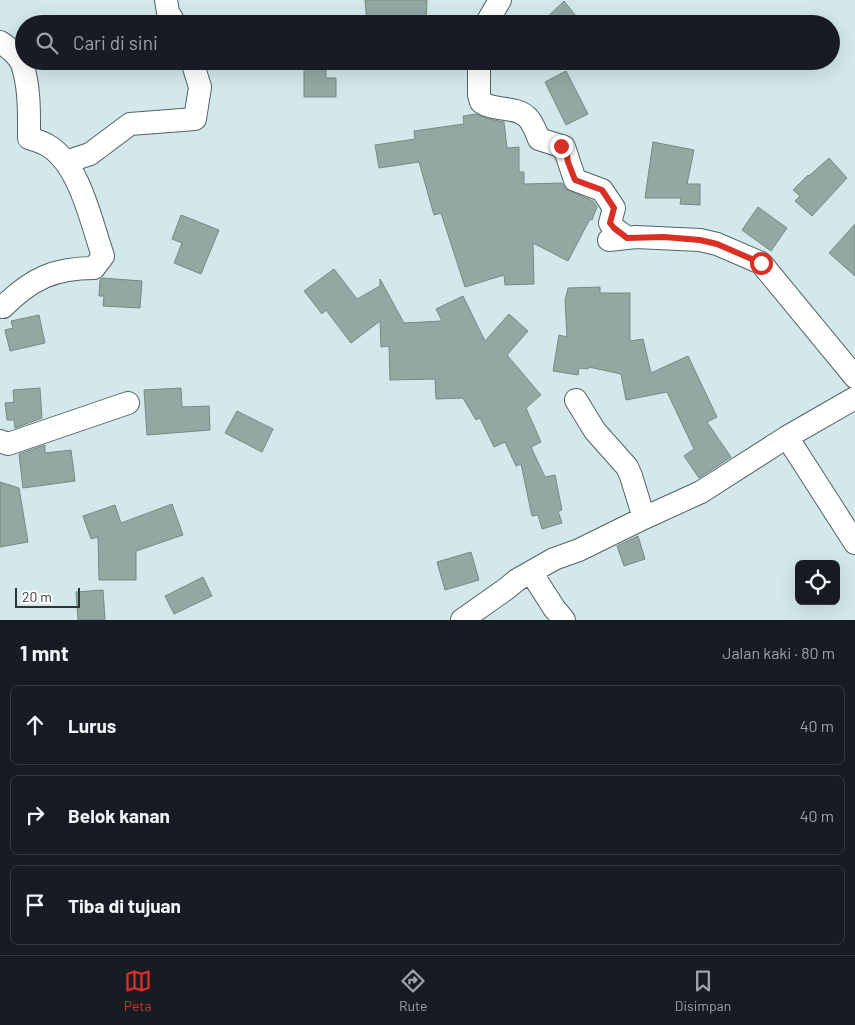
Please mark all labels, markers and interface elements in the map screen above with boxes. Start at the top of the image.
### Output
search box [15,15,840,70]
icon: search [33,29,61,57]
text: Cari di sini [73,31,158,54]
route end [550,135,573,158]
route start [750,252,773,275]
map controls [795,560,840,605]
button: locate [795,560,840,605]
scale bar [15,585,80,608]
text: 20 m [22,588,52,605]
text: 1 mnt [20,640,69,665]
text: Jalan kaki · 80 m [722,643,835,662]
icon: ahead [21,711,49,739]
text: Lurus [68,714,116,737]
text: 40 m [800,716,834,735]
icon: right [21,801,49,829]
text: Belok kanan [68,804,170,827]
text: 40 m [800,806,834,825]
icon: arrive [21,891,49,919]
text: Tiba di tujuan [68,894,181,917]
tab: Peta [124,967,152,1014]
tab: Rute [399,967,427,1014]
tab: Disimpan [675,967,731,1014]

